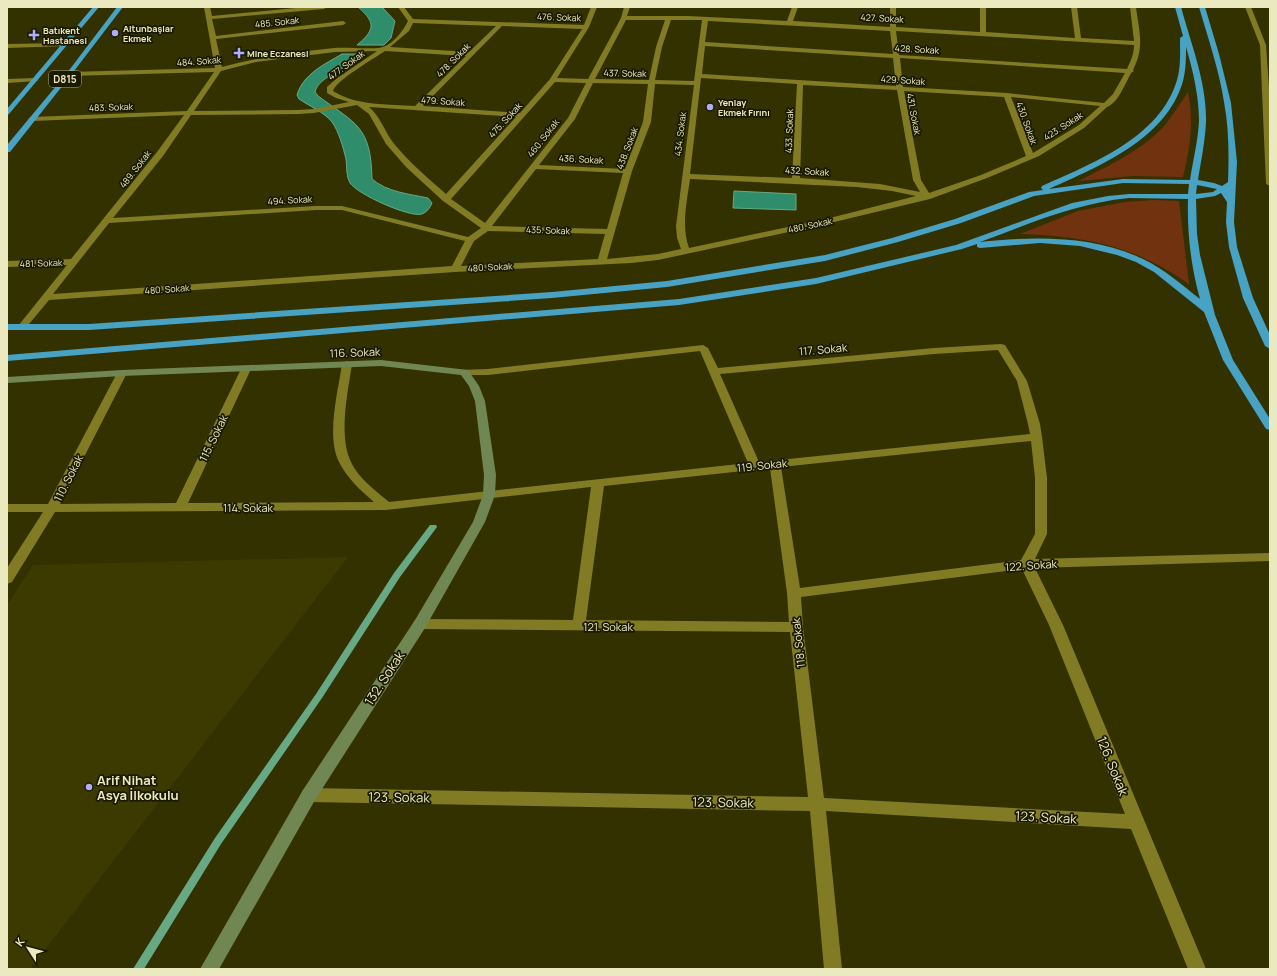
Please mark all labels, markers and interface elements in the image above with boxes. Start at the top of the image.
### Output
street label: 476. Sokak [537,10,582,24]
street label: 427. Sokak [860,10,904,26]
street label: 485. Sokak [254,13,300,31]
place label: Altunbaşlar Ekmek [123,22,174,45]
place label: Batıkent Hastanesi [43,24,87,47]
marker: Altunbaşlar Ekmek [110,28,120,38]
marker: Batıkent Hastanesi [28,29,40,41]
street label: 478. Sokak [433,39,474,80]
street label: 428. Sokak [894,41,940,57]
place label: Mine Eczanesi [247,47,309,60]
street label: 477. Sokak [325,47,368,83]
marker: Mine Eczanesi [234,48,244,58]
street label: 484. Sokak [176,53,222,69]
street label: 437. Sokak [603,66,647,80]
road number: D815 [49,71,81,87]
street label: 429. Sokak [880,72,926,88]
street label: 431. Sokak [904,92,925,137]
street label: 479. Sokak [421,93,466,109]
place label: Yeniay Ekmek Fırını [718,96,770,119]
street label: 475. Sokak [485,99,525,140]
street label: 483. Sokak [89,100,134,114]
street label: 430. Sokak [1013,100,1041,147]
marker: Yeniay Ekmek Fırını [705,102,715,112]
street label: 433. Sokak [782,108,796,153]
street label: 423. Sokak [1041,108,1086,144]
street label: 434. Sokak [671,111,689,157]
street label: 460. Sokak [524,116,562,160]
street label: 438. Sokak [613,124,641,171]
street label: 489. Sokak [116,147,154,191]
street label: 436. Sokak [558,151,604,167]
street label: 432. Sokak [785,163,830,179]
street label: 494. Sokak [267,192,313,208]
street label: 480. Sokak [787,214,834,236]
street label: 435. Sokak [526,223,571,237]
street label: 481. Sokak [20,256,63,270]
street label: 480. Sokak [467,259,513,275]
street label: 480. Sokak [144,281,190,297]
street label: 117. Sokak [798,339,848,359]
street label: 116. Sokak [329,344,381,360]
street label: 115. Sokak [195,412,231,464]
street label: 110. Sokak [50,452,86,504]
street label: 119. Sokak [736,455,788,475]
street label: 114. Sokak [223,500,274,515]
street label: 122. Sokak [1004,556,1058,574]
street label: 118. Sokak [788,617,808,669]
street label: 121. Sokak [583,619,633,634]
street label: 132. Sokak [360,647,409,709]
street label: 126. Sokak [1093,734,1133,799]
place label: Arif Nihat Asya İlkokulu [97,771,179,804]
marker: Arif Nihat Asya İlkokulu [84,782,94,792]
street label: 123. Sokak [368,787,430,807]
street label: 123. Sokak [692,792,754,812]
street label: 123. Sokak [1015,806,1078,828]
north arrow [8,928,48,968]
text: K [11,934,28,949]

